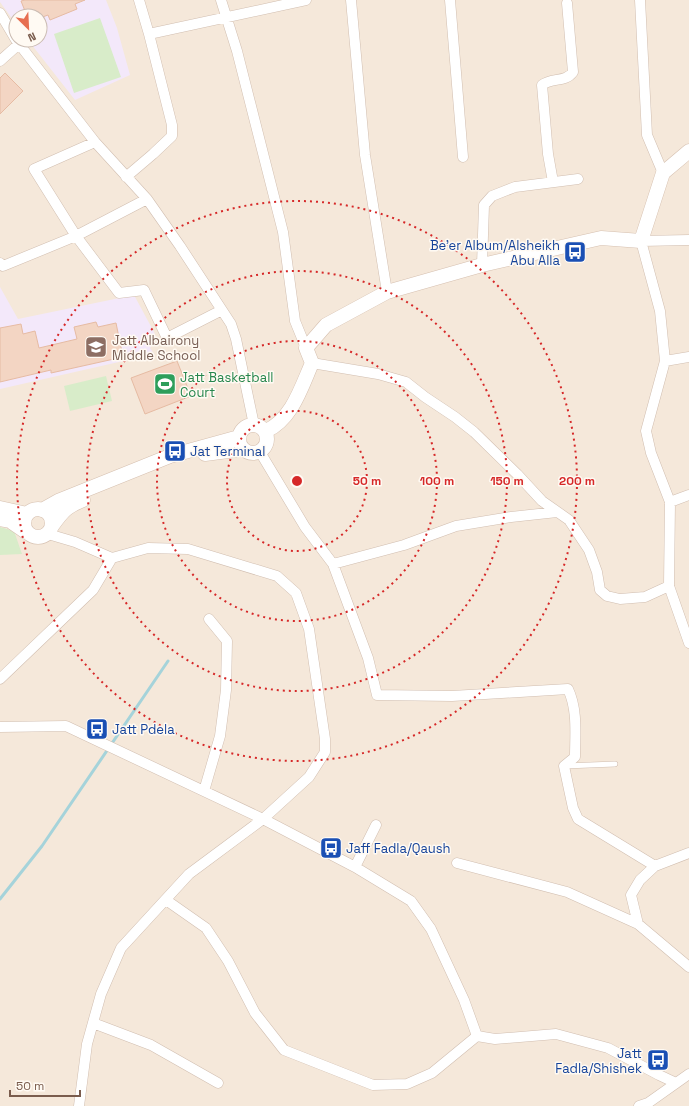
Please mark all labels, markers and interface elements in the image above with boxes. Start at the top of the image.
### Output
north arrow [8,8,48,48]
text: N [26,29,38,45]
place label: Be'er Album/Alsheikh Abu Alla [430,237,561,269]
bus stop icon: Be'er Album/Alsheikh Abu Alla [562,239,588,265]
place label: Jatt Albairony Middle School [112,332,200,364]
school or university icon: Jatt Albairony Middle School [83,334,109,360]
place label: Jatt Basketball Court [180,369,274,401]
sports icon: Jatt Basketball Court [152,371,178,397]
bus stop icon: Jat Terminal [162,438,188,464]
place label: Jat Terminal [190,443,265,460]
text: 50 m [353,473,381,489]
text: 100 m [420,473,454,489]
text: 150 m [490,473,524,489]
text: 200 m [559,473,595,489]
centre of rings [290,474,304,488]
bus stop icon: Jatt Pdela [84,716,110,742]
place label: Jatt Pdela [112,721,175,738]
bus stop icon: Jaff Fadla/Qaush [318,835,344,861]
place label: Jaff Fadla/Qaush [346,840,451,857]
place label: Jatt Fadla/Shishek [555,1045,642,1077]
bus stop icon: Jatt Fadla/Shishek [645,1047,671,1073]
scale bar [10,1072,80,1098]
text: 50 m [16,1078,44,1094]

